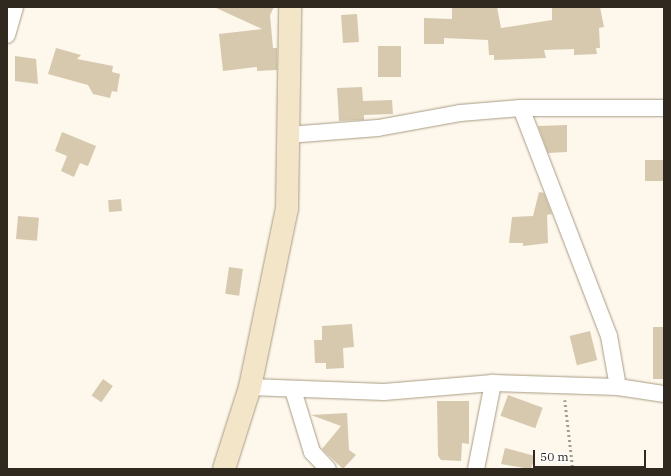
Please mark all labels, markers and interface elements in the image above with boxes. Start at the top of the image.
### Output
scale bar [535,442,648,468]
text: 50 m [540,449,569,464]

